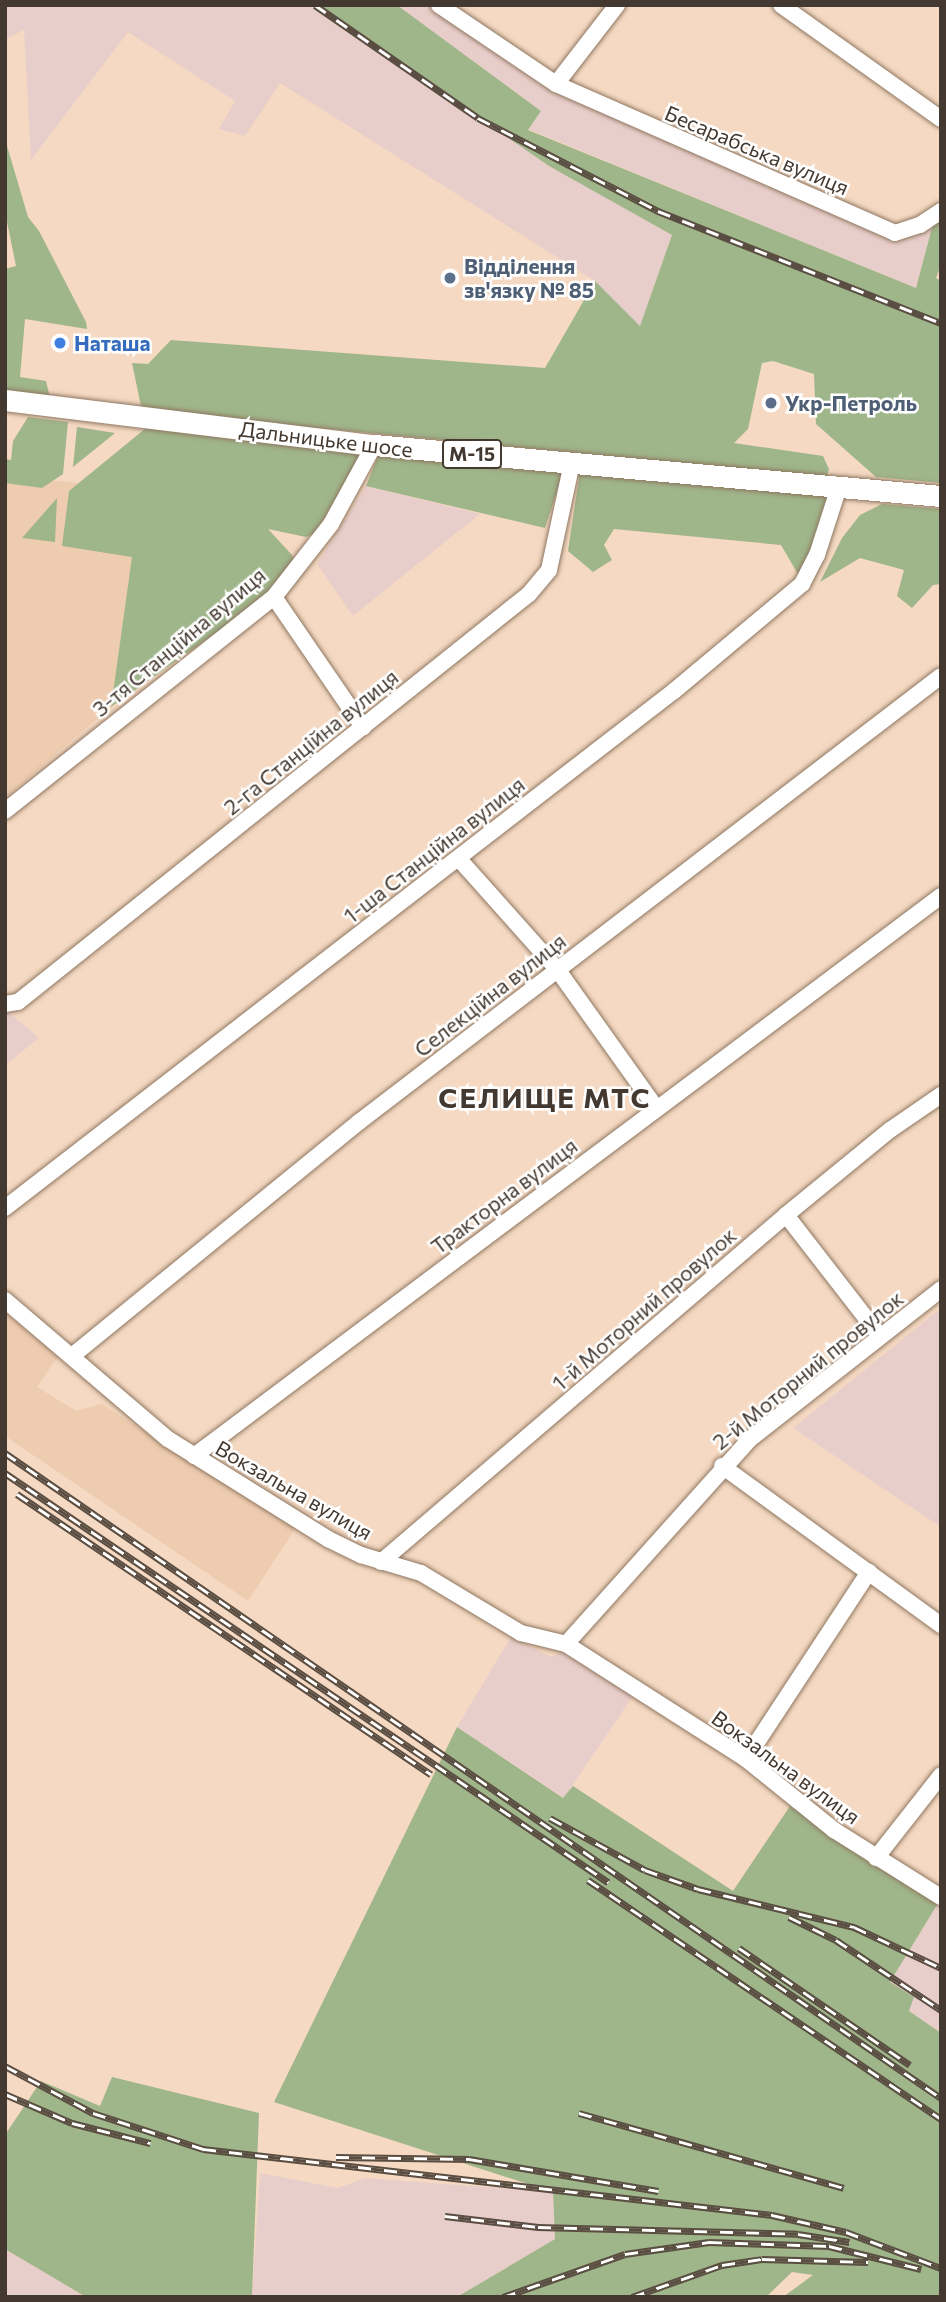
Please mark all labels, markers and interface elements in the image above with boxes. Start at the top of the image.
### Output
street label: Бесарабська вулиця [661,100,853,200]
place label: Відділення зв'язку № 85 [464,253,594,303]
marker: Відділення зв'язку № 85 [442,270,458,286]
place label: Наташа [74,330,150,356]
marker: Наташа [52,335,68,351]
place label: Укр-Петроль [785,390,917,416]
marker: Укр-Петроль [763,395,779,411]
street label: Дальницьке шосе [238,416,414,462]
road number: М-15 [440,438,504,470]
street label: 3-тя Станційна вулиця [87,562,271,722]
street label: 2-га Станційна вулиця [219,664,403,820]
street label: 1-ша Станційна вулиця [339,772,529,928]
street label: Селекційна вулиця [409,928,571,1062]
district label: CЕЛИЩЕ МТС [440,1080,650,1114]
street label: Тракторна вулиця [426,1133,582,1259]
street label: 1-й Моторний провулок [547,1222,741,1396]
street label: 2-й Моторний провулок [708,1285,908,1455]
street label: Вокзальна вулиця [211,1435,377,1545]
street label: Вокзальна вулиця [707,1705,865,1829]

